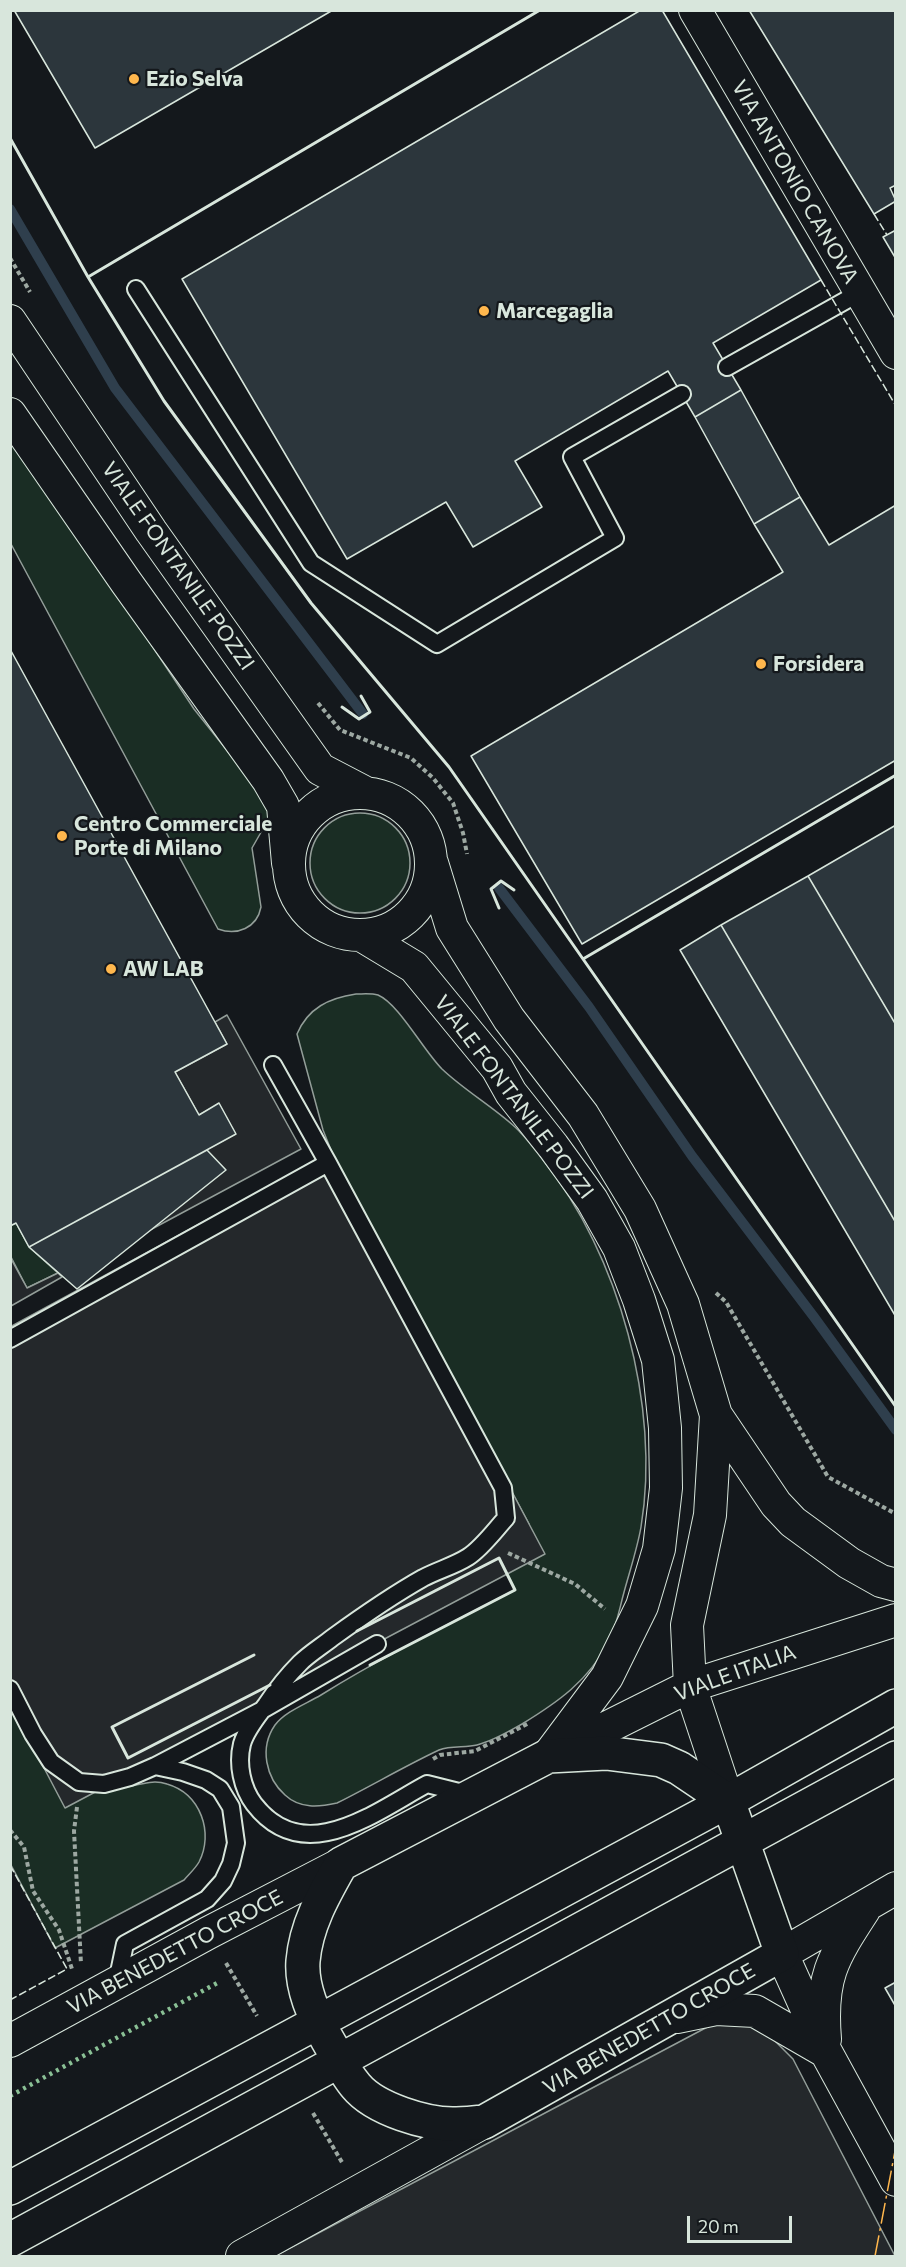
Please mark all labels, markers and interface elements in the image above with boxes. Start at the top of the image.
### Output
place label: Ezio Selva [146,66,243,92]
marker: Ezio Selva [127,72,141,86]
street label: VIA ANTONIO CANOVA [726,76,864,288]
place label: Marcegaglia [496,298,613,324]
marker: Marcegaglia [477,304,491,318]
street label: VIALE FONTANILE POZZI [96,457,260,675]
place label: Forsidera [773,651,864,677]
marker: Forsidera [754,657,768,671]
place label: Centro Commerciale Porte di Milano [74,811,272,861]
marker: Centro Commerciale Porte di Milano [55,829,69,843]
place label: AW LAB [123,956,204,982]
marker: AW LAB [104,962,118,976]
street label: VIALE FONTANILE POZZI [429,990,599,1204]
street label: VIALE ITALIA [671,1639,799,1707]
street label: VIA BENEDETTO CROCE [63,1884,287,2020]
street label: VIA BENEDETTO CROCE [539,1958,759,2100]
scale bar [690,2204,795,2242]
text: 20 m [698,2215,739,2237]

